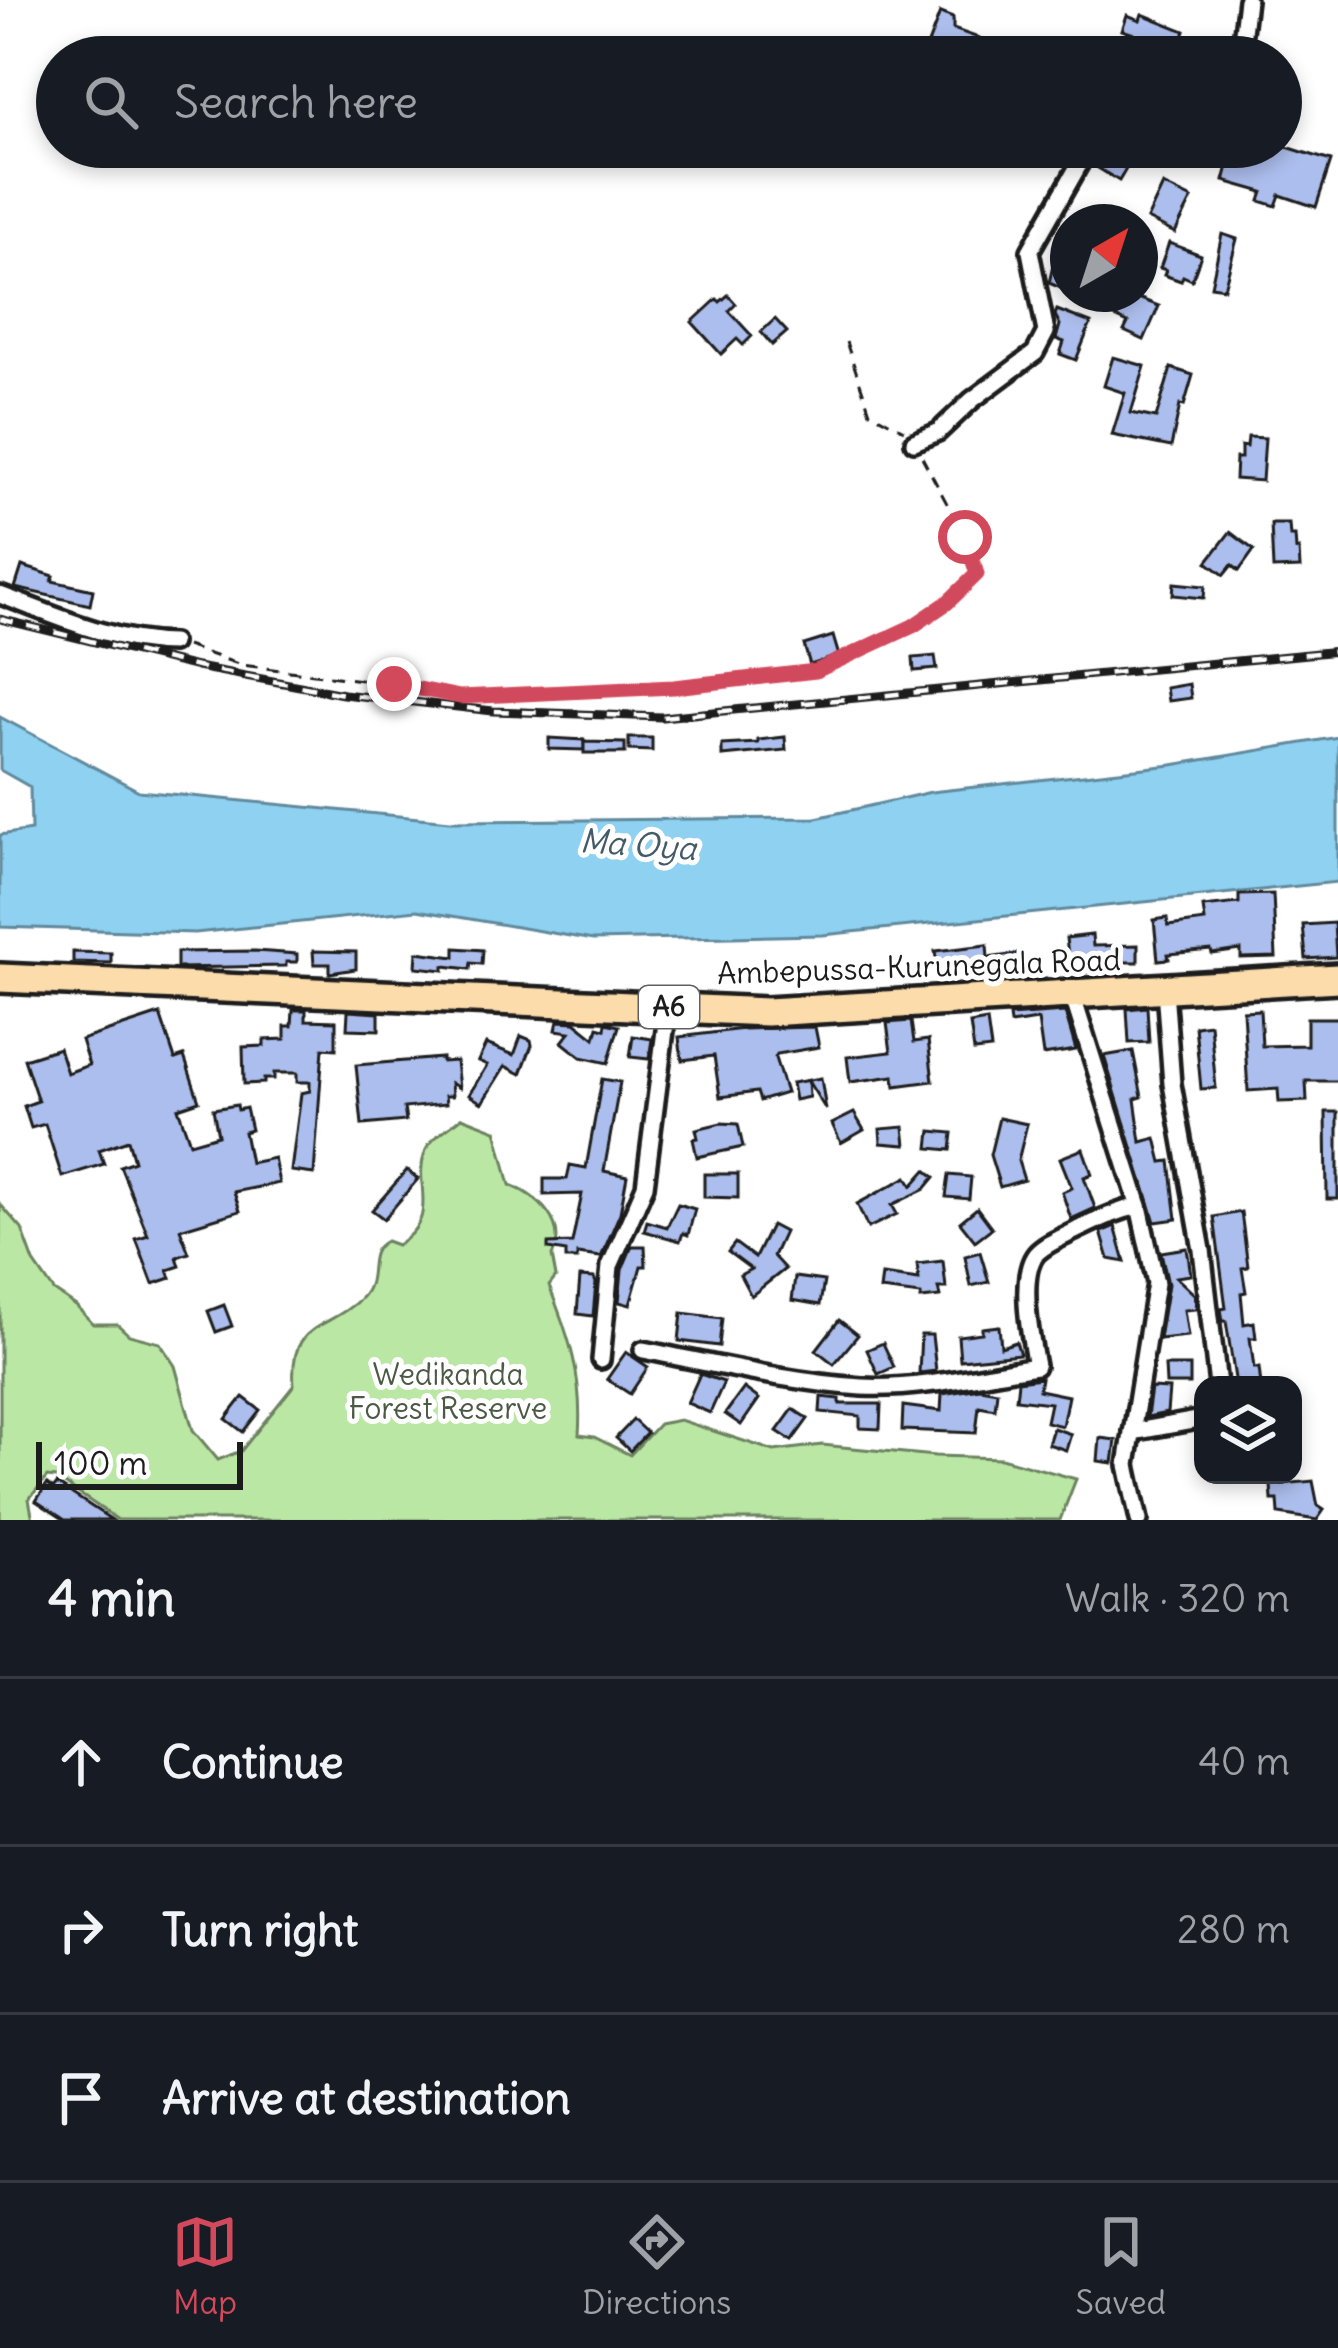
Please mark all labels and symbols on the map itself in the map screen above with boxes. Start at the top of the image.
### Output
north arrow [1050,204,1158,312]
route start [938,510,992,564]
route end [367,657,421,711]
water label: Ma Oya [578,819,700,869]
street label: Ambepussa-Kurunegala Road [716,940,1121,992]
road number: A6 [639,986,699,1028]
park label: Wedikanda Forest Reserve [349,1355,547,1427]
scale bar [36,1436,243,1489]

